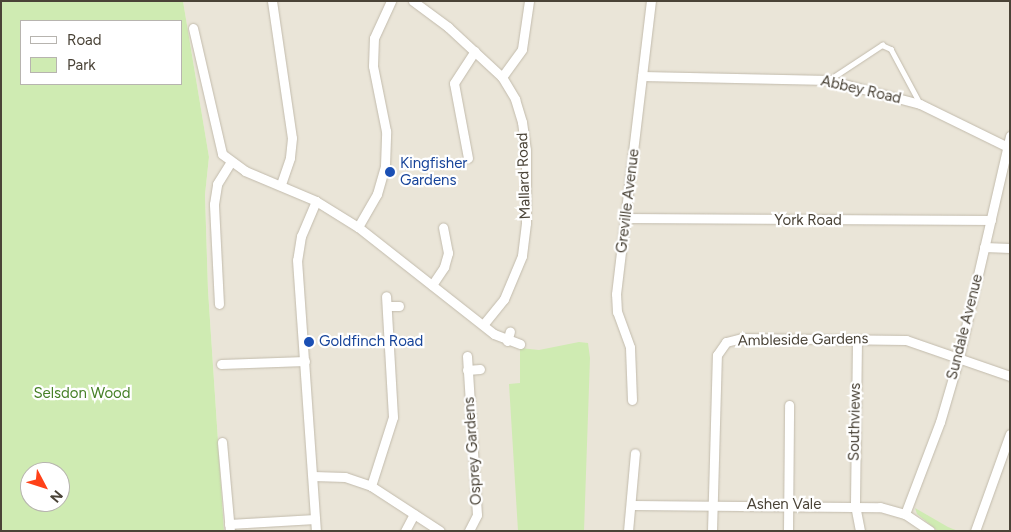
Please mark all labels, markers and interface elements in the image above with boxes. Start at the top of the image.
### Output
legend [20,20,182,85]
text: Road [67,31,102,49]
text: Park [67,56,96,74]
street label: Abbey Road [819,72,903,108]
street label: Mallard Road [513,132,535,220]
street label: Greville Avenue [613,148,643,254]
place label: Kingfisher Gardens [400,154,467,189]
marker: Kingfisher Gardens [384,166,396,178]
street label: York Road [774,212,842,230]
street label: Sundale Avenue [943,272,987,382]
street label: Ambleside Gardens [737,330,869,350]
place label: Goldfinch Road [319,333,423,351]
marker: Goldfinch Road [303,336,315,348]
street label: Southviews [845,383,865,461]
park label: Selsdon Wood [33,385,131,403]
street label: Osprey Gardens [460,396,486,506]
north arrow [20,462,70,512]
text: N [46,487,66,506]
street label: Ashen Vale [747,496,821,514]

